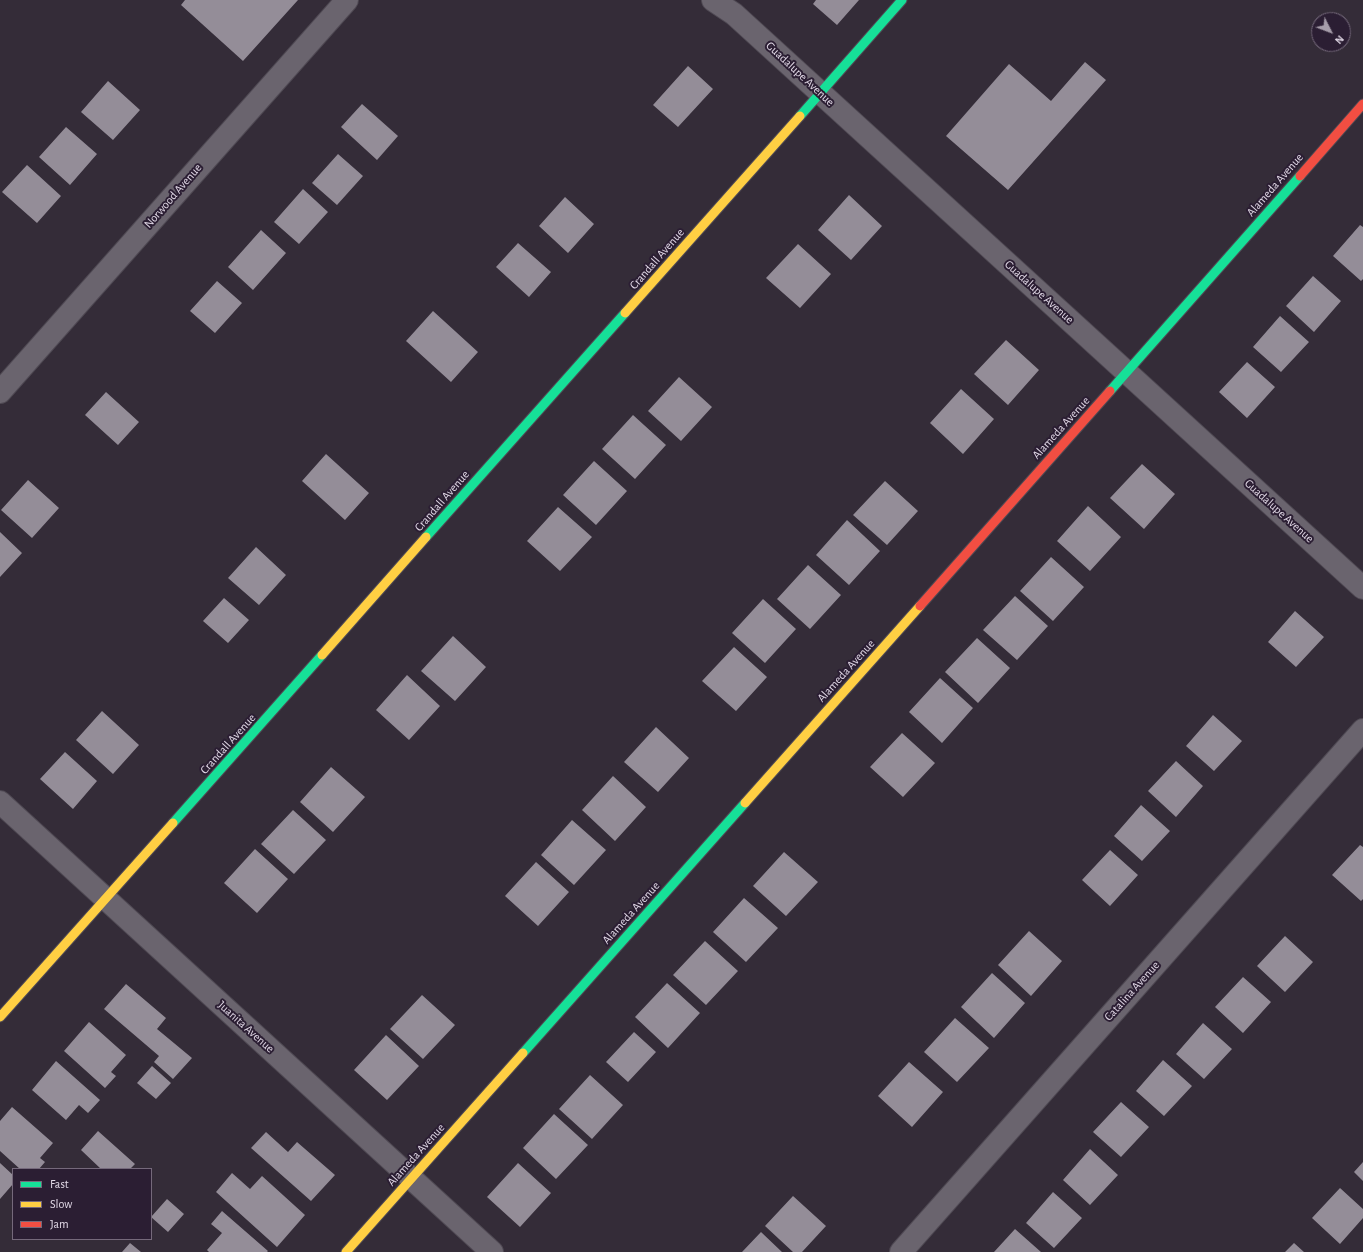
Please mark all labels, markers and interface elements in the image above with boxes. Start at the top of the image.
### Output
north arrow [1311,12,1351,52]
text: N [1333,33,1346,46]
street label: Guadalupe Avenue [763,39,837,109]
street label: Alameda Avenue [1244,150,1306,220]
street label: Norwood Avenue [141,161,205,231]
street label: Crandall Avenue [627,226,687,292]
street label: Guadalupe Avenue [1001,257,1077,327]
street label: Alameda Avenue [1029,394,1093,462]
street label: Crandall Avenue [412,468,472,534]
street label: Guadalupe Avenue [1241,476,1317,546]
street label: Alameda Avenue [814,637,878,705]
street label: Crandall Avenue [197,711,259,777]
street label: Alameda Avenue [599,879,663,947]
street label: Catalina Avenue [1101,958,1163,1024]
street label: Juanita Avenue [215,998,277,1056]
street label: Alameda Avenue [384,1121,448,1189]
legend [12,1168,152,1240]
text: Fast [50,1178,69,1190]
text: Slow [50,1198,72,1210]
text: Jam [50,1218,69,1230]

